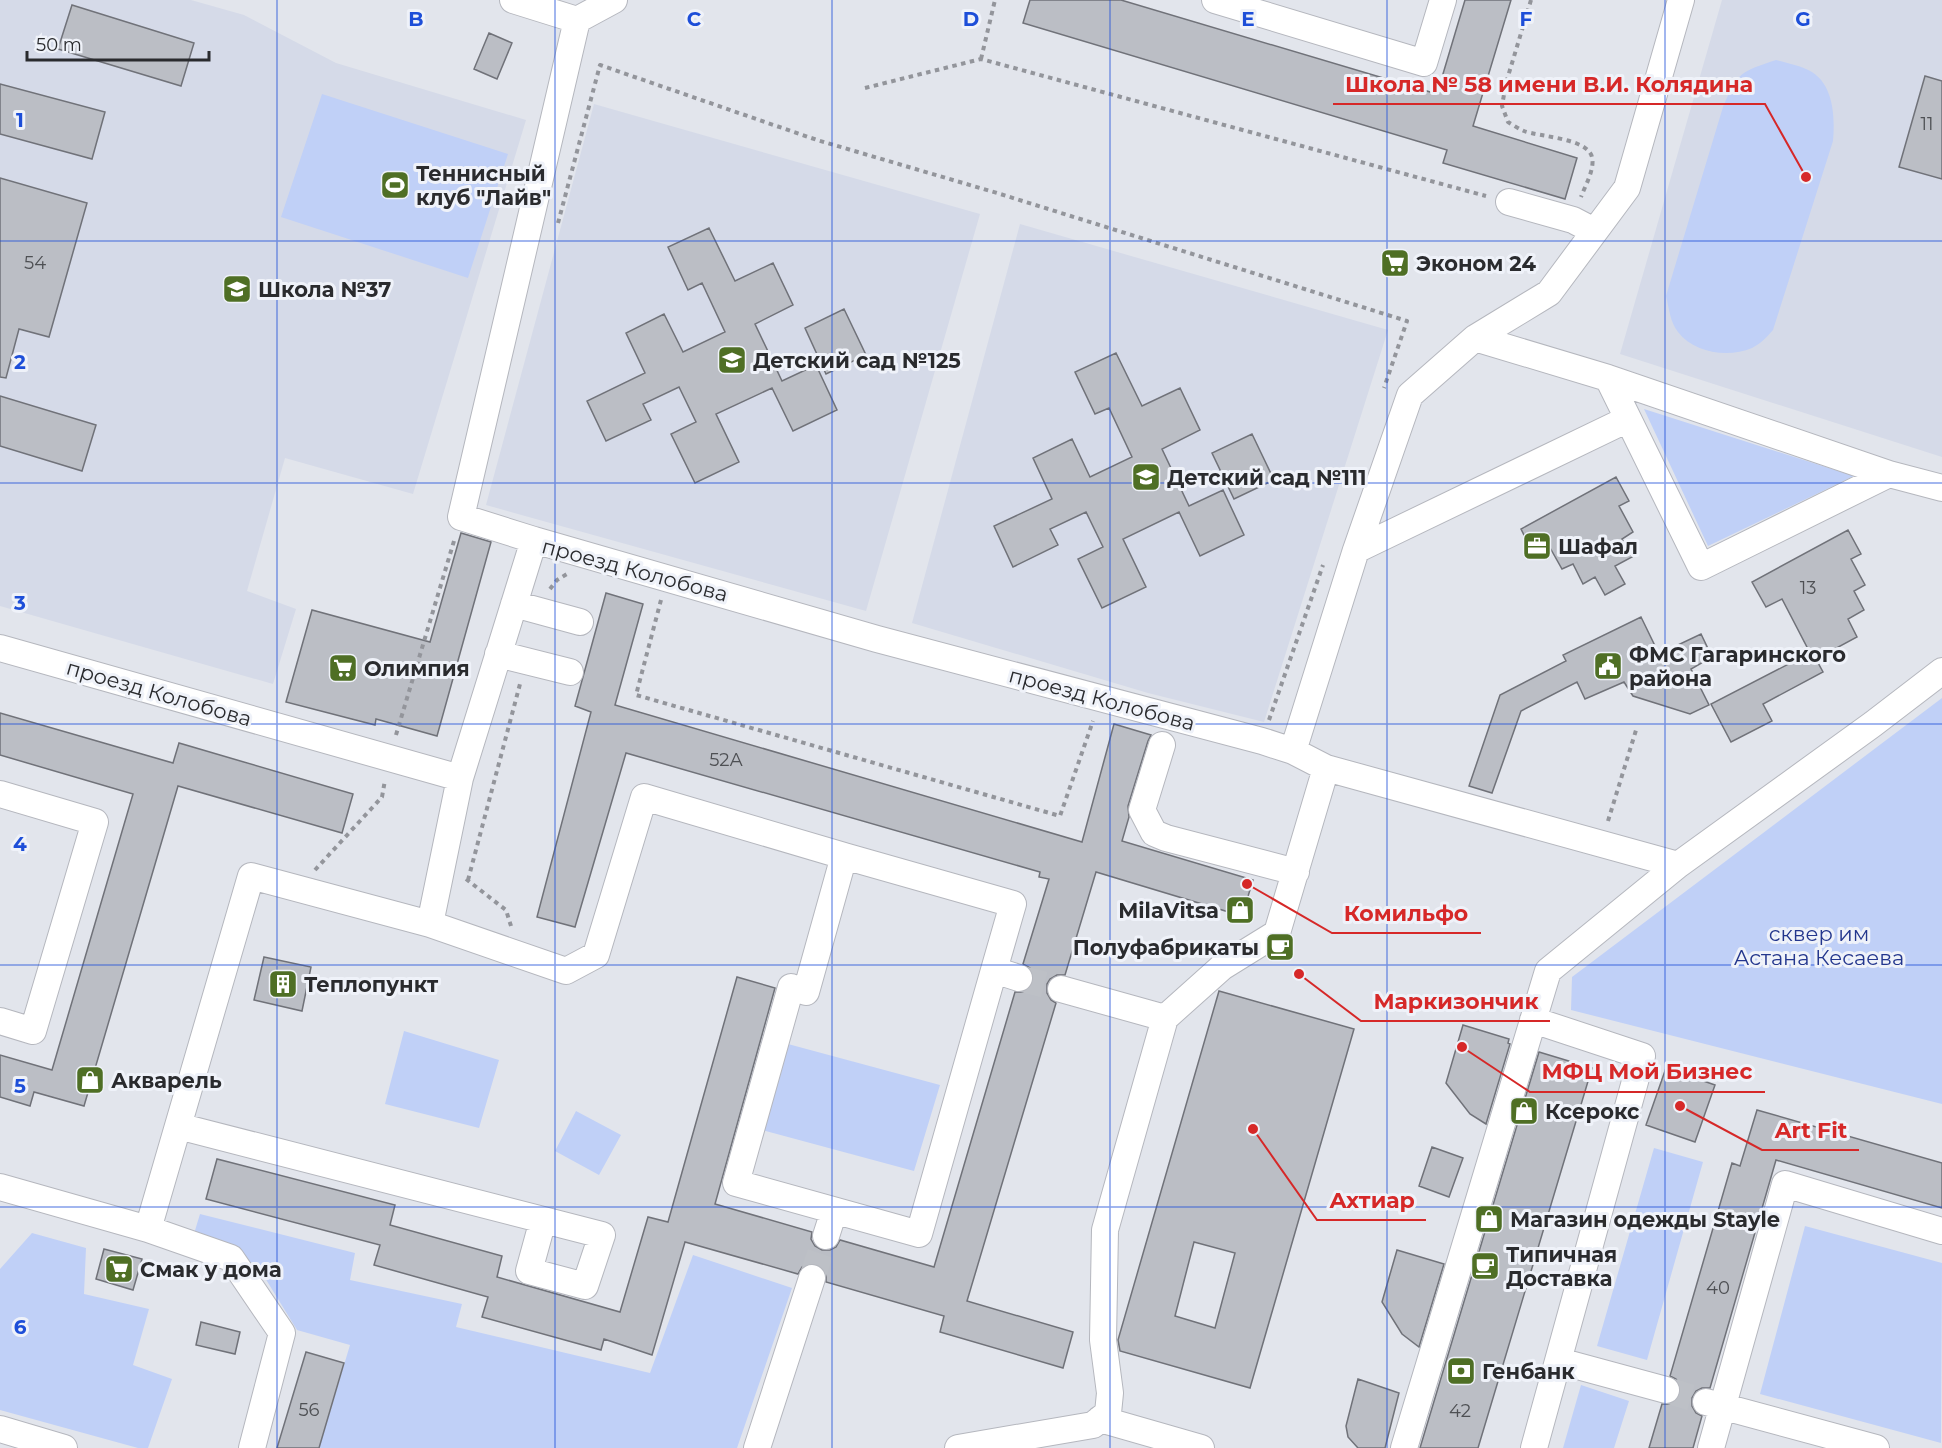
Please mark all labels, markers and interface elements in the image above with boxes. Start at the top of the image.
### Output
text: B [408,7,424,31]
text: C [687,7,702,31]
text: D [963,7,979,31]
text: E [1241,7,1255,31]
text: F [1520,7,1533,31]
text: G [1795,7,1811,31]
scale bar [27,24,208,62]
text: 50 m [36,34,82,56]
callout: Школа № 58 имени В.И. Колядина [1333,64,1765,104]
text: Школа № 58 имени В.И. Колядина [1345,71,1753,98]
text: 1 [16,108,24,132]
house number: 11 [1921,113,1934,135]
place label: Теннисный клуб "Лайв" [416,161,551,210]
sports icon: Теннисный клуб "Лайв" [379,169,411,201]
supermarket icon: Эконом 24 [1379,247,1411,279]
place label: Эконом 24 [1416,251,1536,276]
house number: 54 [24,252,46,274]
school or university icon: Школа №37 [221,273,253,305]
place label: Школа №37 [258,277,391,302]
school or university icon: Детский сад №125 [716,344,748,376]
place label: Детский сад №125 [753,348,961,373]
text: 2 [14,350,26,374]
school or university icon: Детский сад №111 [1130,461,1162,493]
place label: Детский сад №111 [1167,465,1366,490]
office icon: Шафал [1521,530,1553,562]
street label: проезд Колобова [539,533,731,607]
place label: Шафал [1558,534,1638,559]
house number: 13 [1800,577,1816,599]
text: 3 [13,591,26,615]
place label: ФМС Гагаринского района [1629,642,1846,691]
public building icon: ФМС Гагаринского района [1592,650,1624,682]
supermarket icon: Олимпия [327,652,359,684]
street label: проезд Колобова [63,655,255,731]
place label: Олимпия [364,656,470,681]
street label: проезд Колобова [1006,662,1198,736]
house number: 52А [709,749,743,771]
text: 4 [13,832,27,856]
callout: Комильфо [1332,893,1481,933]
shop icon: MilaVitsa [1224,894,1256,926]
place label: MilaVitsa [1118,898,1219,923]
text: Комильфо [1344,900,1468,927]
park label: сквер им Астана Кесаева [1734,921,1904,970]
cafe icon: Полуфабрикаты [1264,931,1296,963]
place label: Полуфабрикаты [1073,935,1259,960]
building icon: Теплопункт [267,968,299,1000]
place label: Теплопункт [304,972,439,997]
callout: Маркизончик [1361,981,1550,1021]
text: Маркизончик [1373,988,1539,1015]
callout: МФЦ Мой Бизнес [1530,1052,1765,1092]
text: МФЦ Мой Бизнес [1542,1058,1752,1085]
shop icon: Акварель [74,1064,106,1096]
place label: Акварель [111,1068,222,1093]
text: 5 [14,1074,26,1098]
shop icon: Ксерокс [1508,1095,1540,1127]
place label: Ксерокс [1545,1099,1640,1124]
callout: Art Fit [1762,1110,1859,1150]
text: Art Fit [1774,1117,1848,1144]
callout: Ахтиар [1317,1180,1426,1220]
text: Ахтиар [1329,1187,1415,1214]
shop icon: Магазин одежды Stayle [1473,1203,1505,1235]
place label: Магазин одежды Stayle [1510,1207,1780,1232]
place label: Типичная Доставка [1506,1242,1617,1291]
cafe icon: Типичная Доставка [1469,1250,1501,1282]
supermarket icon: Смак у дома [103,1253,135,1285]
place label: Смак у дома [140,1257,282,1282]
house number: 40 [1706,1277,1730,1299]
text: 6 [14,1315,27,1339]
bank icon: Генбанк [1445,1355,1477,1387]
place label: Генбанк [1482,1359,1575,1384]
house number: 56 [298,1399,320,1421]
house number: 42 [1449,1400,1471,1422]

